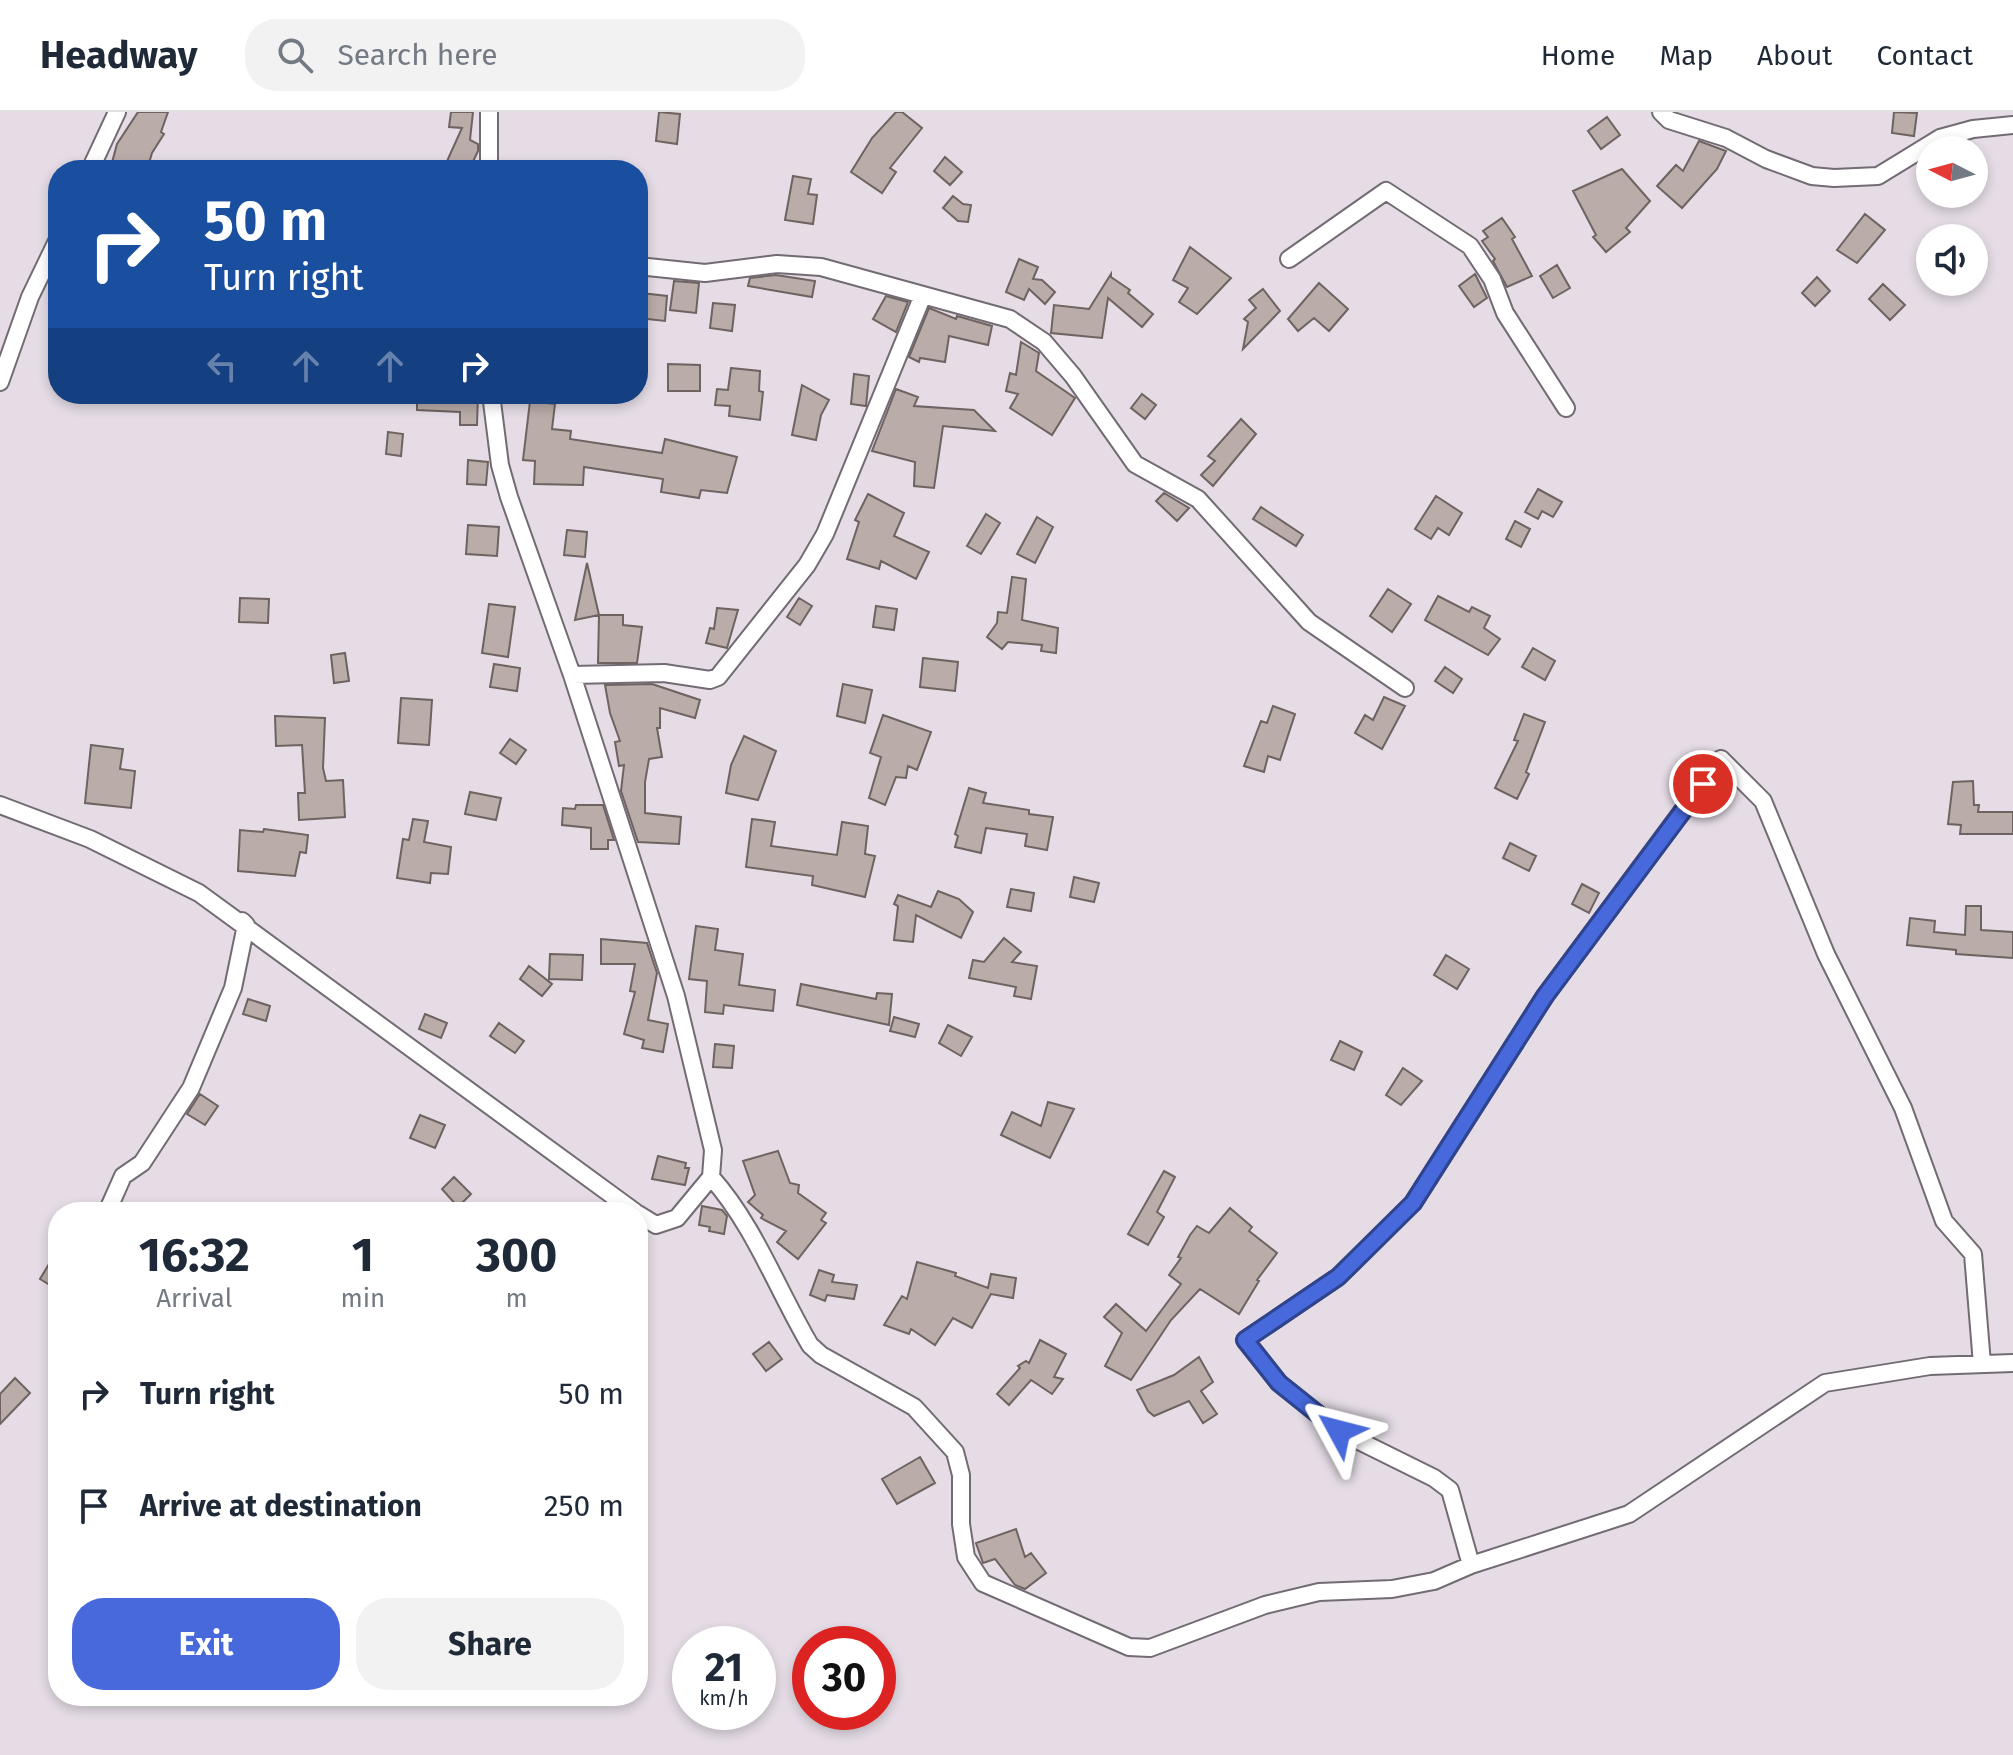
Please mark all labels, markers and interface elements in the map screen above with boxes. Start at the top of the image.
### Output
search box [245,19,805,91]
text: Headway [40,32,197,78]
icon: search [273,33,317,77]
text: Search here [337,37,498,73]
text: Home [1541,39,1615,72]
text: Map [1659,39,1713,72]
text: About [1757,39,1832,72]
text: Contact [1876,39,1973,72]
north arrow [1916,136,1988,208]
map controls [1916,136,1988,296]
text: 50 m [204,188,327,255]
icon: right [72,192,176,296]
button: sound [1916,224,1988,296]
text: Turn right [204,256,364,300]
icon: left [200,344,244,388]
icon: ahead [284,344,328,388]
icon: ahead [368,344,412,388]
icon: right [452,344,496,388]
pin [1669,750,1737,818]
icon: arrive [1681,762,1725,806]
text: 16:32 [139,1226,250,1284]
text: 1 [352,1226,374,1284]
text: 300 [476,1226,557,1284]
text: Arrival [156,1283,232,1314]
text: min [340,1283,385,1314]
text: m [506,1283,528,1314]
icon: right [72,1372,116,1416]
text: Turn right [140,1376,275,1412]
text: 50 m [559,1376,624,1412]
position arrow [1297,1389,1381,1473]
icon: arrive [72,1484,116,1528]
text: Arrive at destination [140,1488,422,1524]
text: 250 m [544,1488,624,1524]
button: Exit [72,1598,340,1690]
button: Share [356,1598,624,1690]
speed limit sign: 30 [792,1626,896,1730]
text: 21 [705,1644,743,1692]
text: km/h [699,1686,749,1710]

